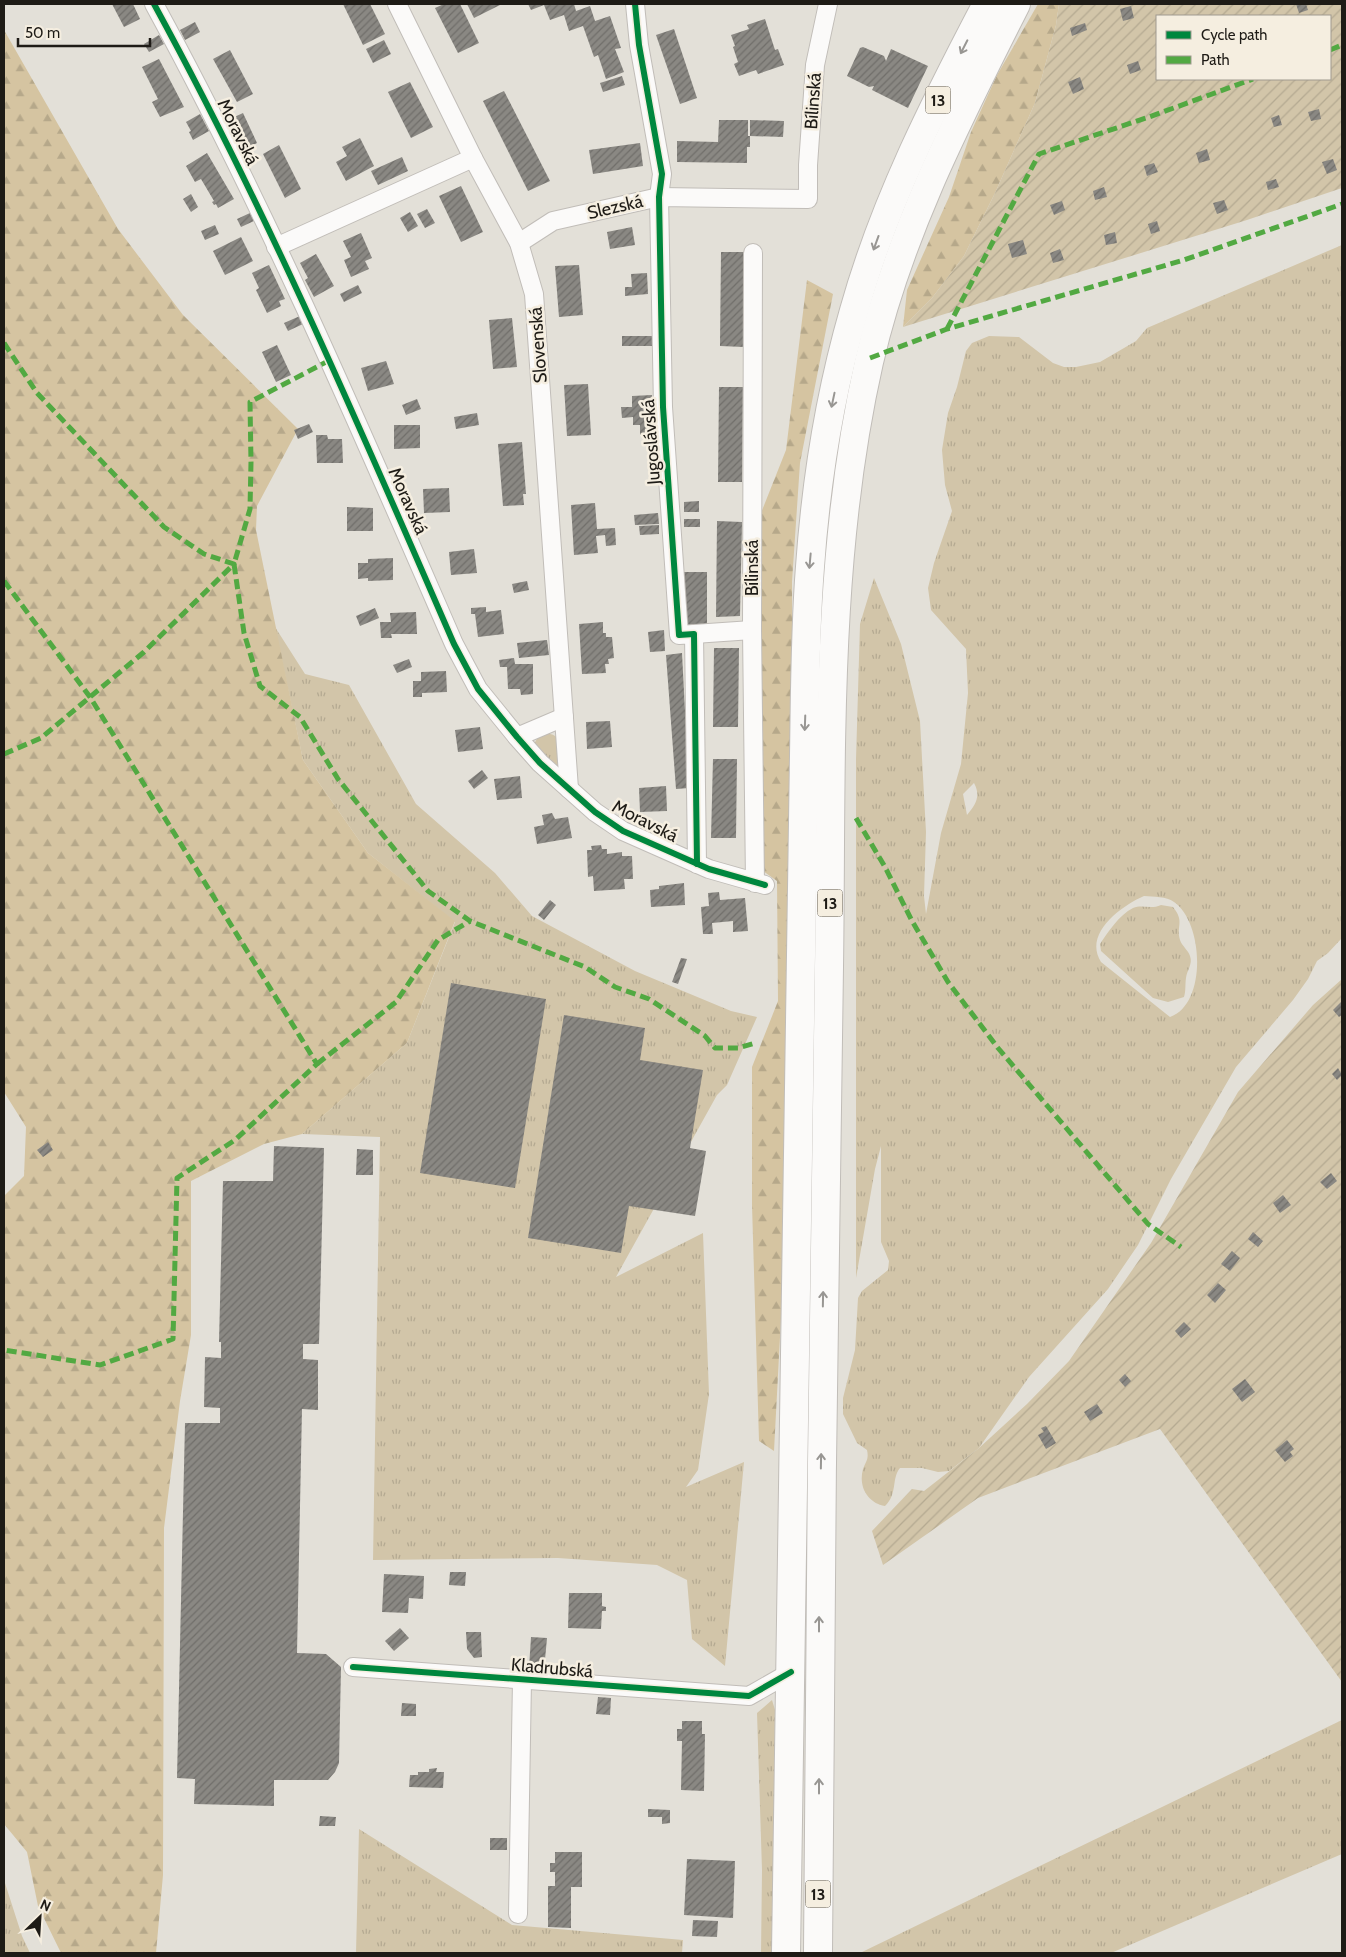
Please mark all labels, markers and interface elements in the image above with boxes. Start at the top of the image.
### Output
scale bar [18,15,150,47]
legend [1156,15,1331,80]
text: 50 m [25,24,60,42]
text: Cycle path [1201,26,1267,44]
one-way arrow [959,39,968,54]
text: Path [1201,51,1230,69]
street label: Bílinská [800,72,826,130]
road number: 13 [926,86,950,114]
street label: Moravská [213,95,264,169]
street label: Slezská [585,190,645,224]
one-way arrow [871,235,880,250]
street label: Slovenská [524,306,552,384]
one-way arrow [828,391,837,407]
street label: Jugoslávská [637,398,665,486]
street label: Moravská [384,464,433,538]
street label: Bílinská [741,539,763,596]
one-way arrow [806,552,815,568]
one-way arrow [800,715,809,731]
street label: Moravská [608,795,682,847]
road number: 13 [818,890,842,916]
one-way arrow [818,1291,828,1307]
one-way arrow [816,1453,826,1470]
one-way arrow [814,1616,824,1632]
street label: Kladrubská [510,1653,594,1683]
one-way arrow [814,1778,824,1794]
road number: 13 [806,1880,830,1908]
north arrow [15,1892,65,1942]
text: N [37,1895,54,1915]

